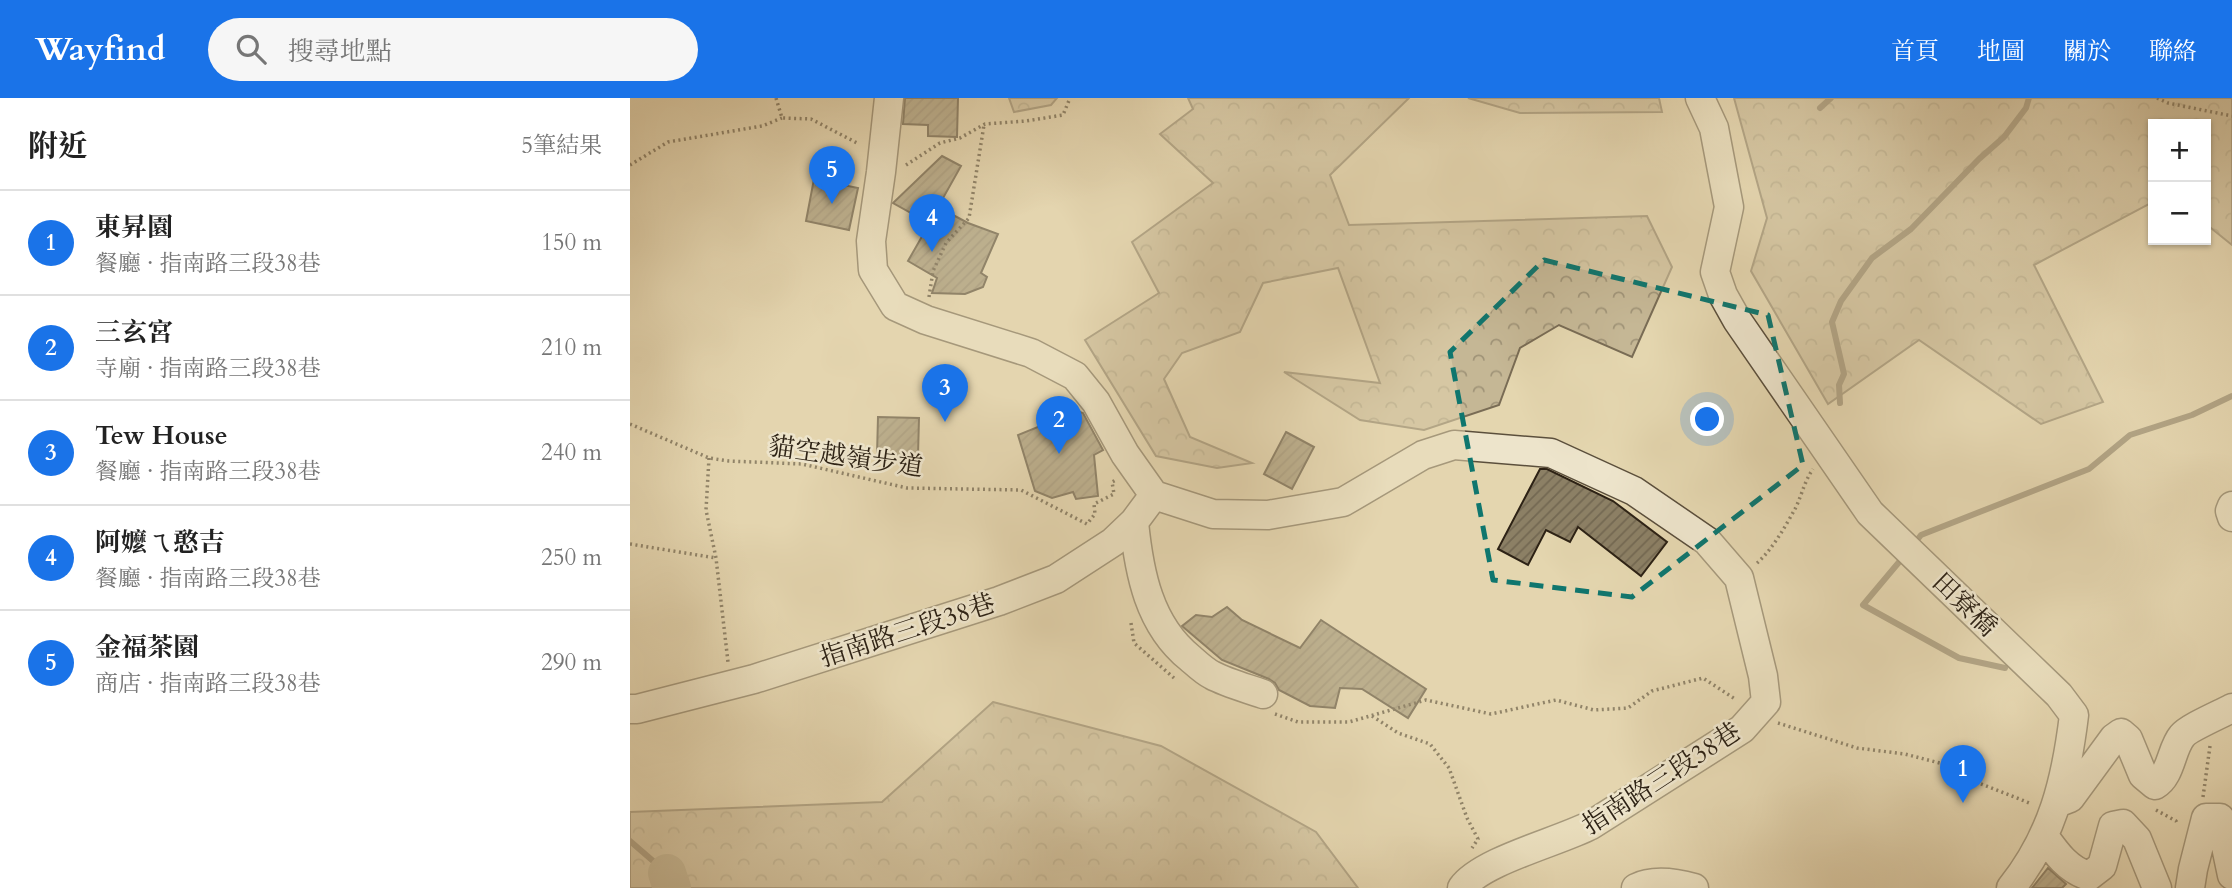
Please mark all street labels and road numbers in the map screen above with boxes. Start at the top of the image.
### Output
street label: 貓空越嶺步道 [766,428,926,485]
street label: 田寮橋 [1924,565,2005,644]
street label: 指南路三段38巷 [815,586,999,675]
street label: 指南路三段38巷 [1575,714,1747,843]

